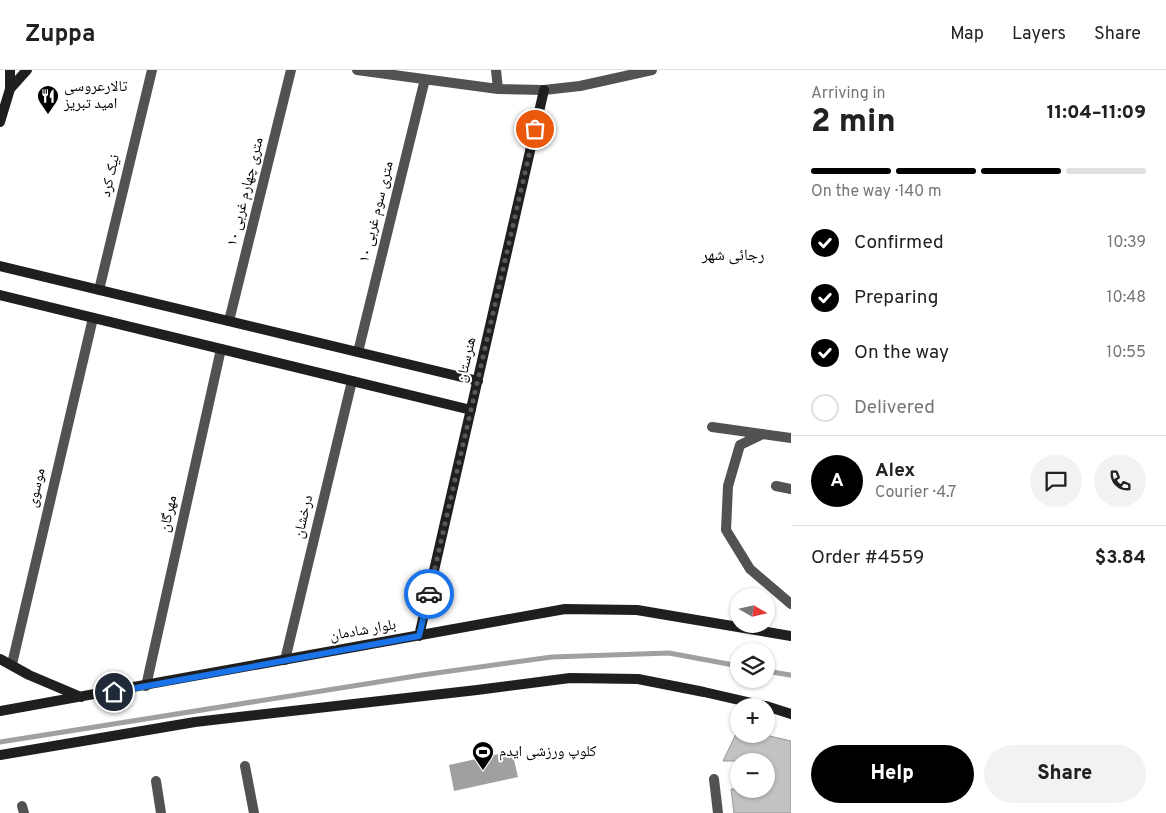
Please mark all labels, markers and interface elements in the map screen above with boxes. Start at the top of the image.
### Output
text: Zuppa [25,20,95,50]
text: Map [950,23,984,46]
text: Layers [1012,23,1066,46]
text: Share [1094,23,1141,46]
place label: تالارعروسی امید تبریز [63,78,128,114]
restaurant icon: تالارعروسی امید تبریز [36,84,60,115]
text: Arriving in [811,84,886,104]
text: 11:04–11:09 [1047,101,1146,125]
text: 2 min [811,103,896,143]
pin [514,108,556,150]
icon: bag [521,115,549,143]
street label: ۱۰ متری چهارم غربی [223,135,269,249]
street label: نیک کرد [97,153,125,199]
street label: ۱۰ متری سوم غربی [355,159,399,265]
text: On the way · 140 m [811,182,942,202]
icon: check [811,229,839,257]
text: Confirmed [854,231,944,255]
text: 10:39 [1107,233,1146,253]
district label: رجائی شهر [701,246,764,266]
icon: check [811,284,839,312]
text: Preparing [854,286,938,310]
text: 10:48 [1106,288,1146,308]
street label: هنرستان [453,335,481,385]
icon: check [811,339,839,367]
text: On the way [854,341,949,365]
text: 10:55 [1106,343,1146,363]
text: Delivered [854,396,935,420]
button: chat [1030,455,1082,507]
button: phone [1094,455,1146,507]
text: Alex [875,459,915,483]
street label: موسوی [23,466,51,510]
text: A [830,469,844,493]
text: Courier · 4.7 [875,483,956,503]
street label: مهرگان [156,493,183,534]
street label: درخشان [290,493,318,541]
text: Order #4559 [811,546,924,570]
text: $3.84 [1095,546,1146,570]
courier [404,569,454,619]
icon: car [415,580,443,608]
north arrow [730,588,775,632]
map controls [730,588,775,798]
street label: بلوار شادمان [328,616,398,646]
button: layers [730,643,775,688]
pin [93,671,135,713]
icon: home [100,678,128,706]
button: + [730,698,775,743]
sports icon: کلوپ ورزشی ایدم [471,740,495,771]
place label: کلوپ ورزشی ایدم [499,743,597,762]
button: Help [811,745,974,803]
button: Share [984,745,1146,803]
button: − [730,753,775,798]

